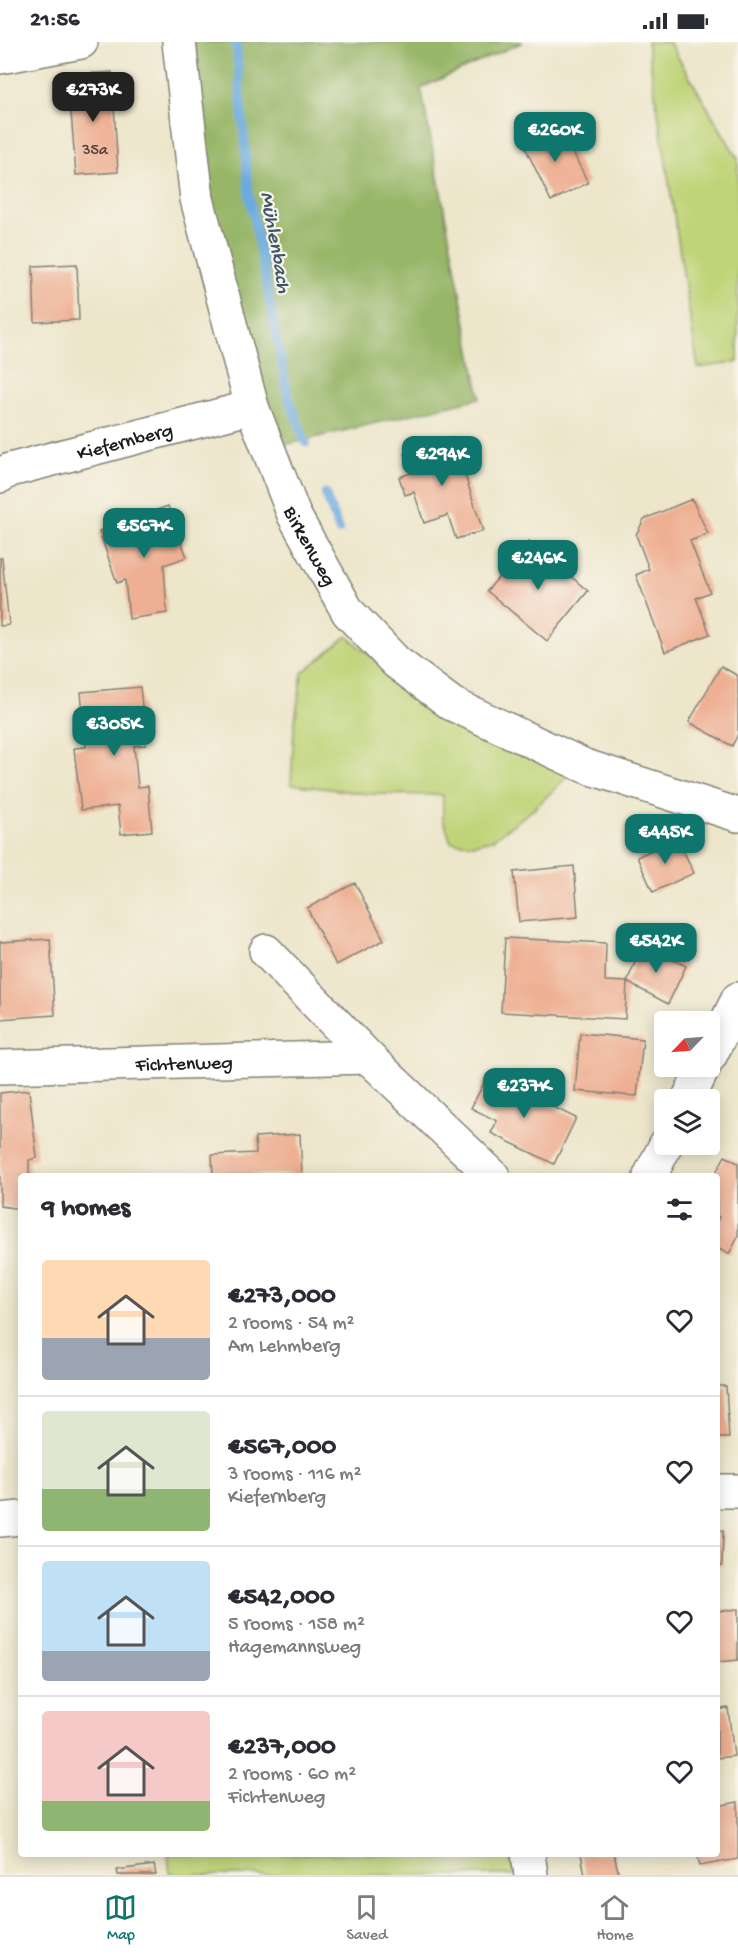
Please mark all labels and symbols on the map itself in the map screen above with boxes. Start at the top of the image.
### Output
pin: €273K [51,72,135,123]
pin: €260K [513,112,597,163]
house number: 35a [81,142,109,161]
water label: Mühlenbach [252,190,295,296]
street label: Kiefernberg [75,420,176,467]
pin: €294K [400,436,484,487]
street label: Birkenweg [276,503,339,591]
pin: €567K [102,508,186,559]
pin: €246K [496,540,580,591]
pin: €305K [72,706,156,757]
pin: €445K [623,814,707,865]
pin: €542K [614,923,698,974]
north arrow [654,1011,720,1077]
street label: Fichtenweg [134,1053,233,1078]
pin: €237K [482,1068,566,1119]

